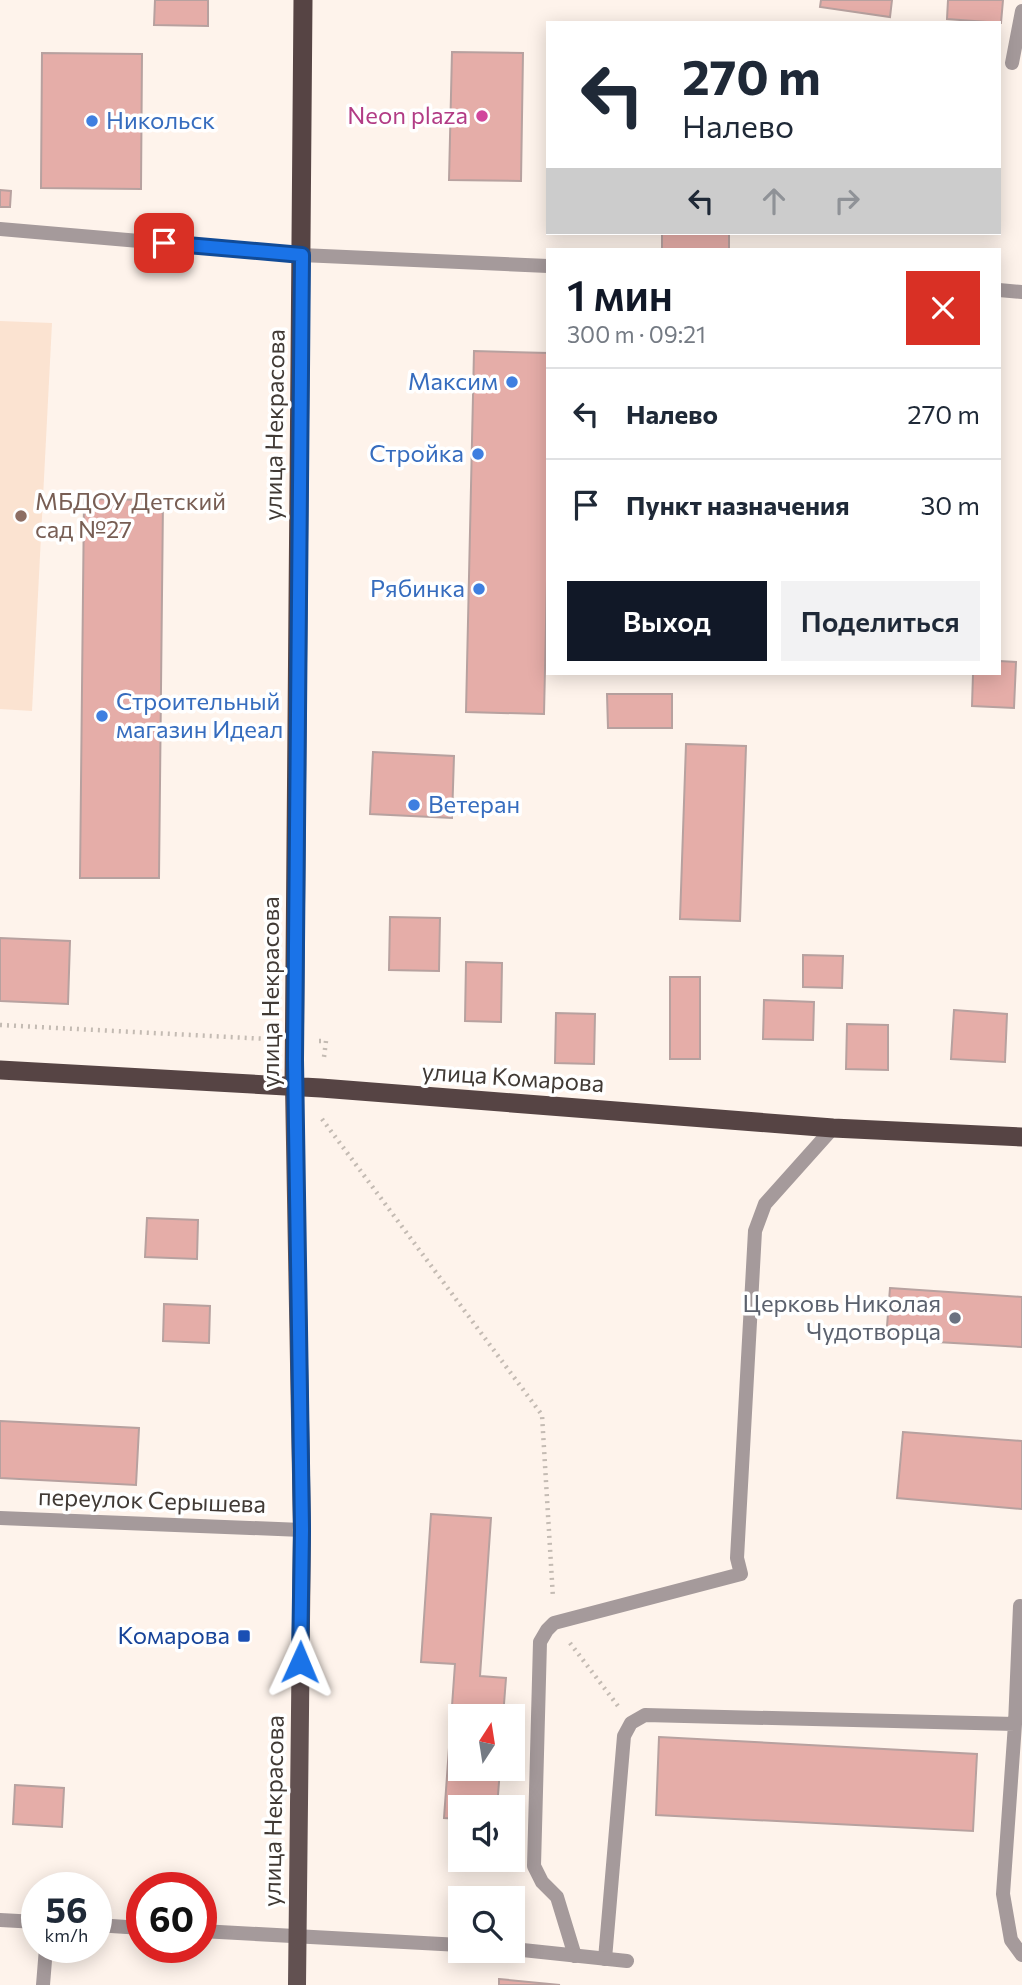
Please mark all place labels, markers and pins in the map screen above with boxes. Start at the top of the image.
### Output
place label: Neon plaza [347,100,468,129]
place label: Никольск [106,105,215,134]
marker: Neon plaza [474,108,490,124]
marker: Никольск [84,113,100,129]
pin [134,213,194,273]
place label: Максим [408,366,498,395]
marker: Максим [504,374,520,390]
place label: Стройка [369,438,464,467]
marker: Стройка [470,446,486,462]
place label: МБДОУ Детский сад №27 [35,486,226,543]
marker: МБДОУ Детский сад №27 [13,508,29,524]
place label: Рябинка [370,573,465,602]
marker: Рябинка [471,581,487,597]
place label: Строительный магазин Идеал [116,686,283,743]
marker: Строительный магазин Идеал [94,708,110,724]
place label: Ветеран [428,789,520,818]
marker: Ветеран [406,797,422,813]
place label: Церковь Николая Чудотворца [743,1288,941,1345]
marker: Церковь Николая Чудотворца [947,1310,963,1326]
place label: Комарова [117,1620,230,1649]
marker: Комарова [236,1628,252,1644]

